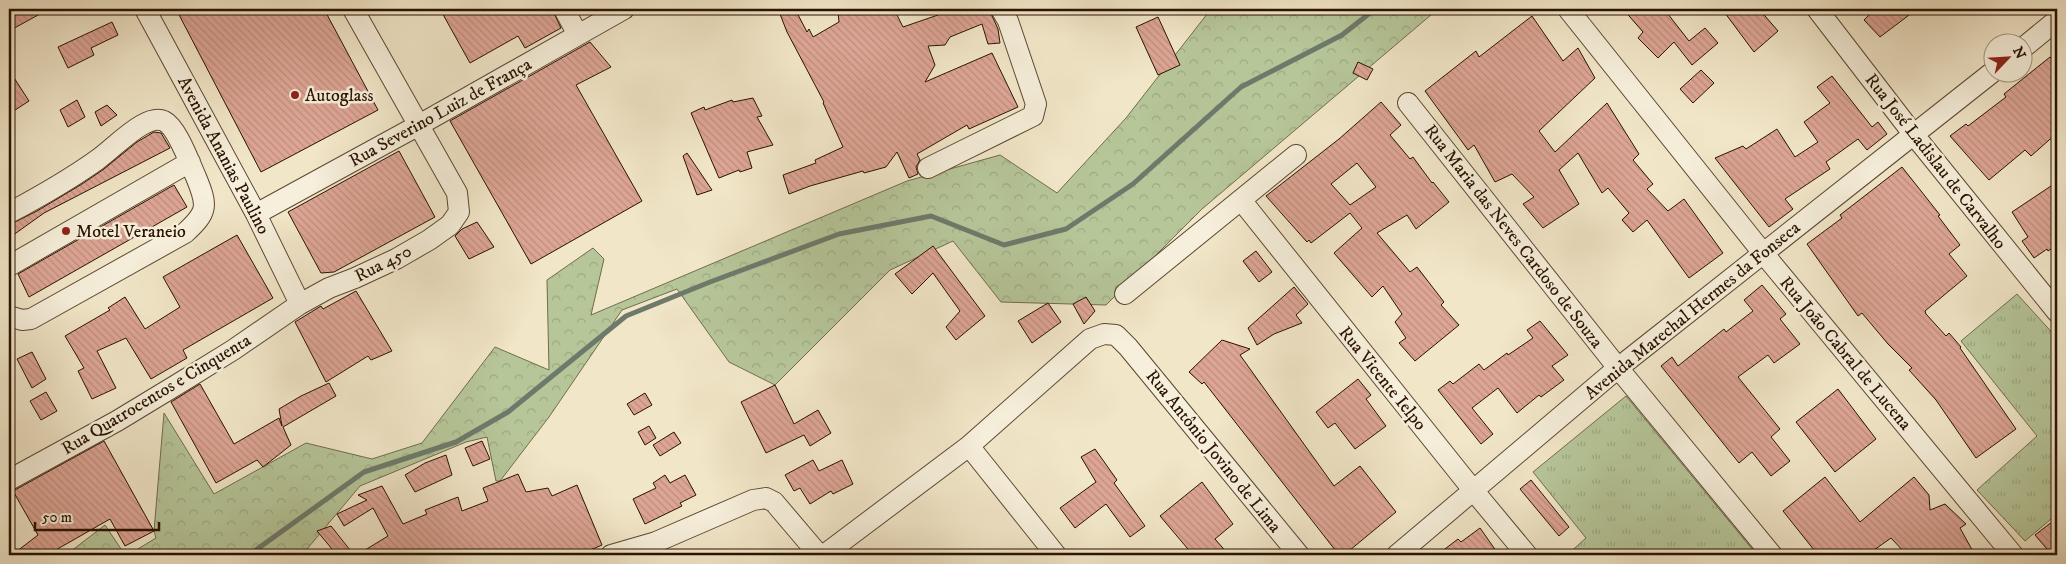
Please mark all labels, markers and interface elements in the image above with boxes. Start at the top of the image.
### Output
north arrow [1984,32,2034,82]
text: N [2008,44,2030,62]
street label: Rua Severino Luiz de França [345,53,536,172]
street label: Rua José Ladislau de Carvalho [1860,69,2011,254]
street label: Avenida Ananias Paulino [172,73,274,239]
place label: Autoglass [305,85,374,107]
marker: Autoglass [289,89,301,101]
street label: Rua Maria das Neves Cardoso de Souza [1419,120,1608,353]
street label: Avenida Marechal Hermes da Fonseca [1580,217,1805,405]
place label: Motel Veraneio [76,221,186,243]
marker: Motel Veraneio [60,225,72,237]
street label: Rua 450 [351,240,416,288]
street label: Rua João Cabral de Lucena [1775,272,1916,435]
street label: Rua Vicente Ielpo [1334,322,1431,435]
street label: Rua Quatrocentos e Cinquenta [58,329,255,460]
street label: Rua Antônio Jovino de Lima [1141,366,1286,538]
scale bar [35,499,159,531]
text: 50 m [42,508,72,527]

